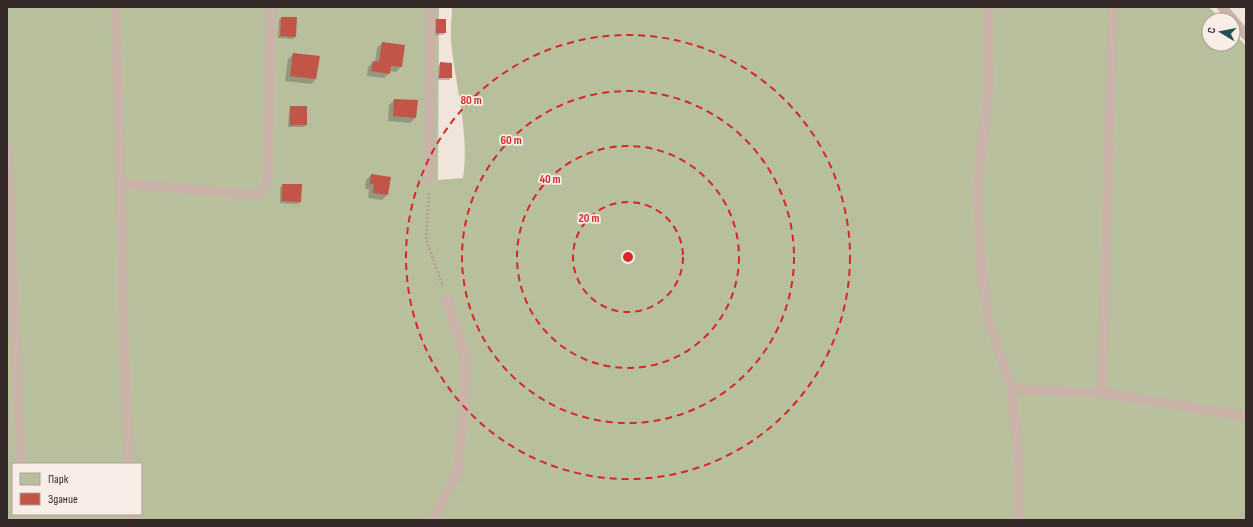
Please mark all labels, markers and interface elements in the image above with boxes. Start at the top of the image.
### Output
north arrow [1201,12,1241,52]
text: С [1205,26,1219,34]
text: 80 m [460,93,482,108]
text: 60 m [500,133,522,148]
text: 40 m [539,172,561,187]
text: 20 m [579,211,599,226]
centre of rings [621,250,635,264]
legend [12,463,142,515]
text: Парк [48,472,69,487]
text: Здание [48,492,78,507]

